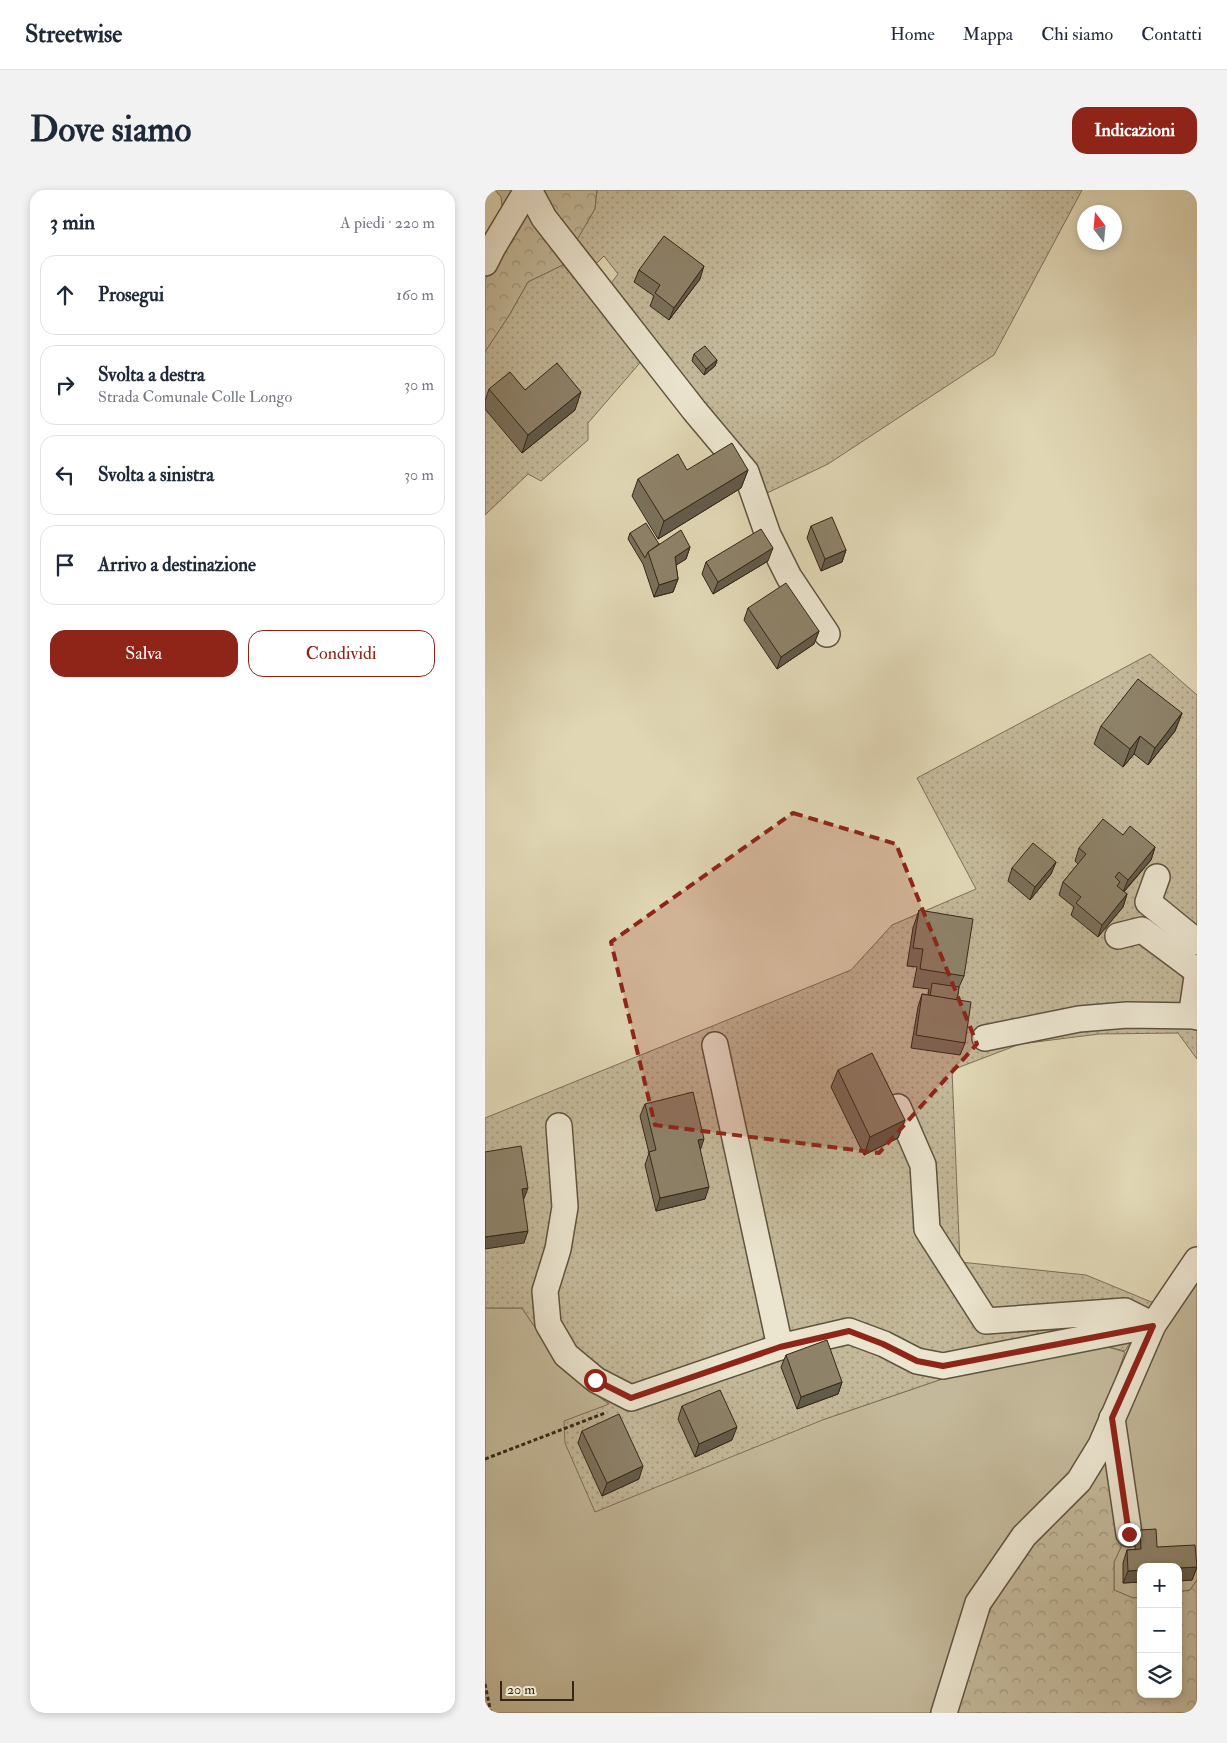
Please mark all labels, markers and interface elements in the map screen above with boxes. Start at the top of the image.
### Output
text: Streetwise [25,19,122,50]
text: Home [890,23,935,46]
text: Mappa [963,23,1013,46]
text: Chi siamo [1041,23,1113,46]
text: Contatti [1141,23,1202,46]
button: Indicazioni [1072,107,1197,154]
text: Dove siamo [30,108,191,152]
north arrow [1077,205,1122,250]
text: 3 min [50,209,95,236]
text: A piedi · 220 m [340,213,435,233]
icon: ahead [51,281,79,309]
text: Prosegui [98,283,164,307]
text: 160 m [396,285,434,305]
text: Svolta a destra [98,363,205,387]
icon: right [51,371,79,399]
text: 30 m [404,375,434,395]
text: Strada Comunale Colle Longo [98,387,292,407]
icon: left [51,461,79,489]
text: Svolta a sinistra [98,463,214,487]
text: 30 m [404,465,434,485]
icon: arrive [51,551,79,579]
text: Arrivo a destinazione [98,553,256,577]
button: Salva [50,630,238,677]
button: Condividi [248,630,435,677]
route start [584,1369,607,1392]
route end [1118,1523,1141,1546]
map controls [1137,1563,1182,1698]
button: + [1137,1563,1182,1608]
button: − [1137,1608,1182,1653]
button: layers [1137,1653,1182,1698]
scale bar [500,1678,574,1701]
text: 20 m [507,1681,535,1698]

